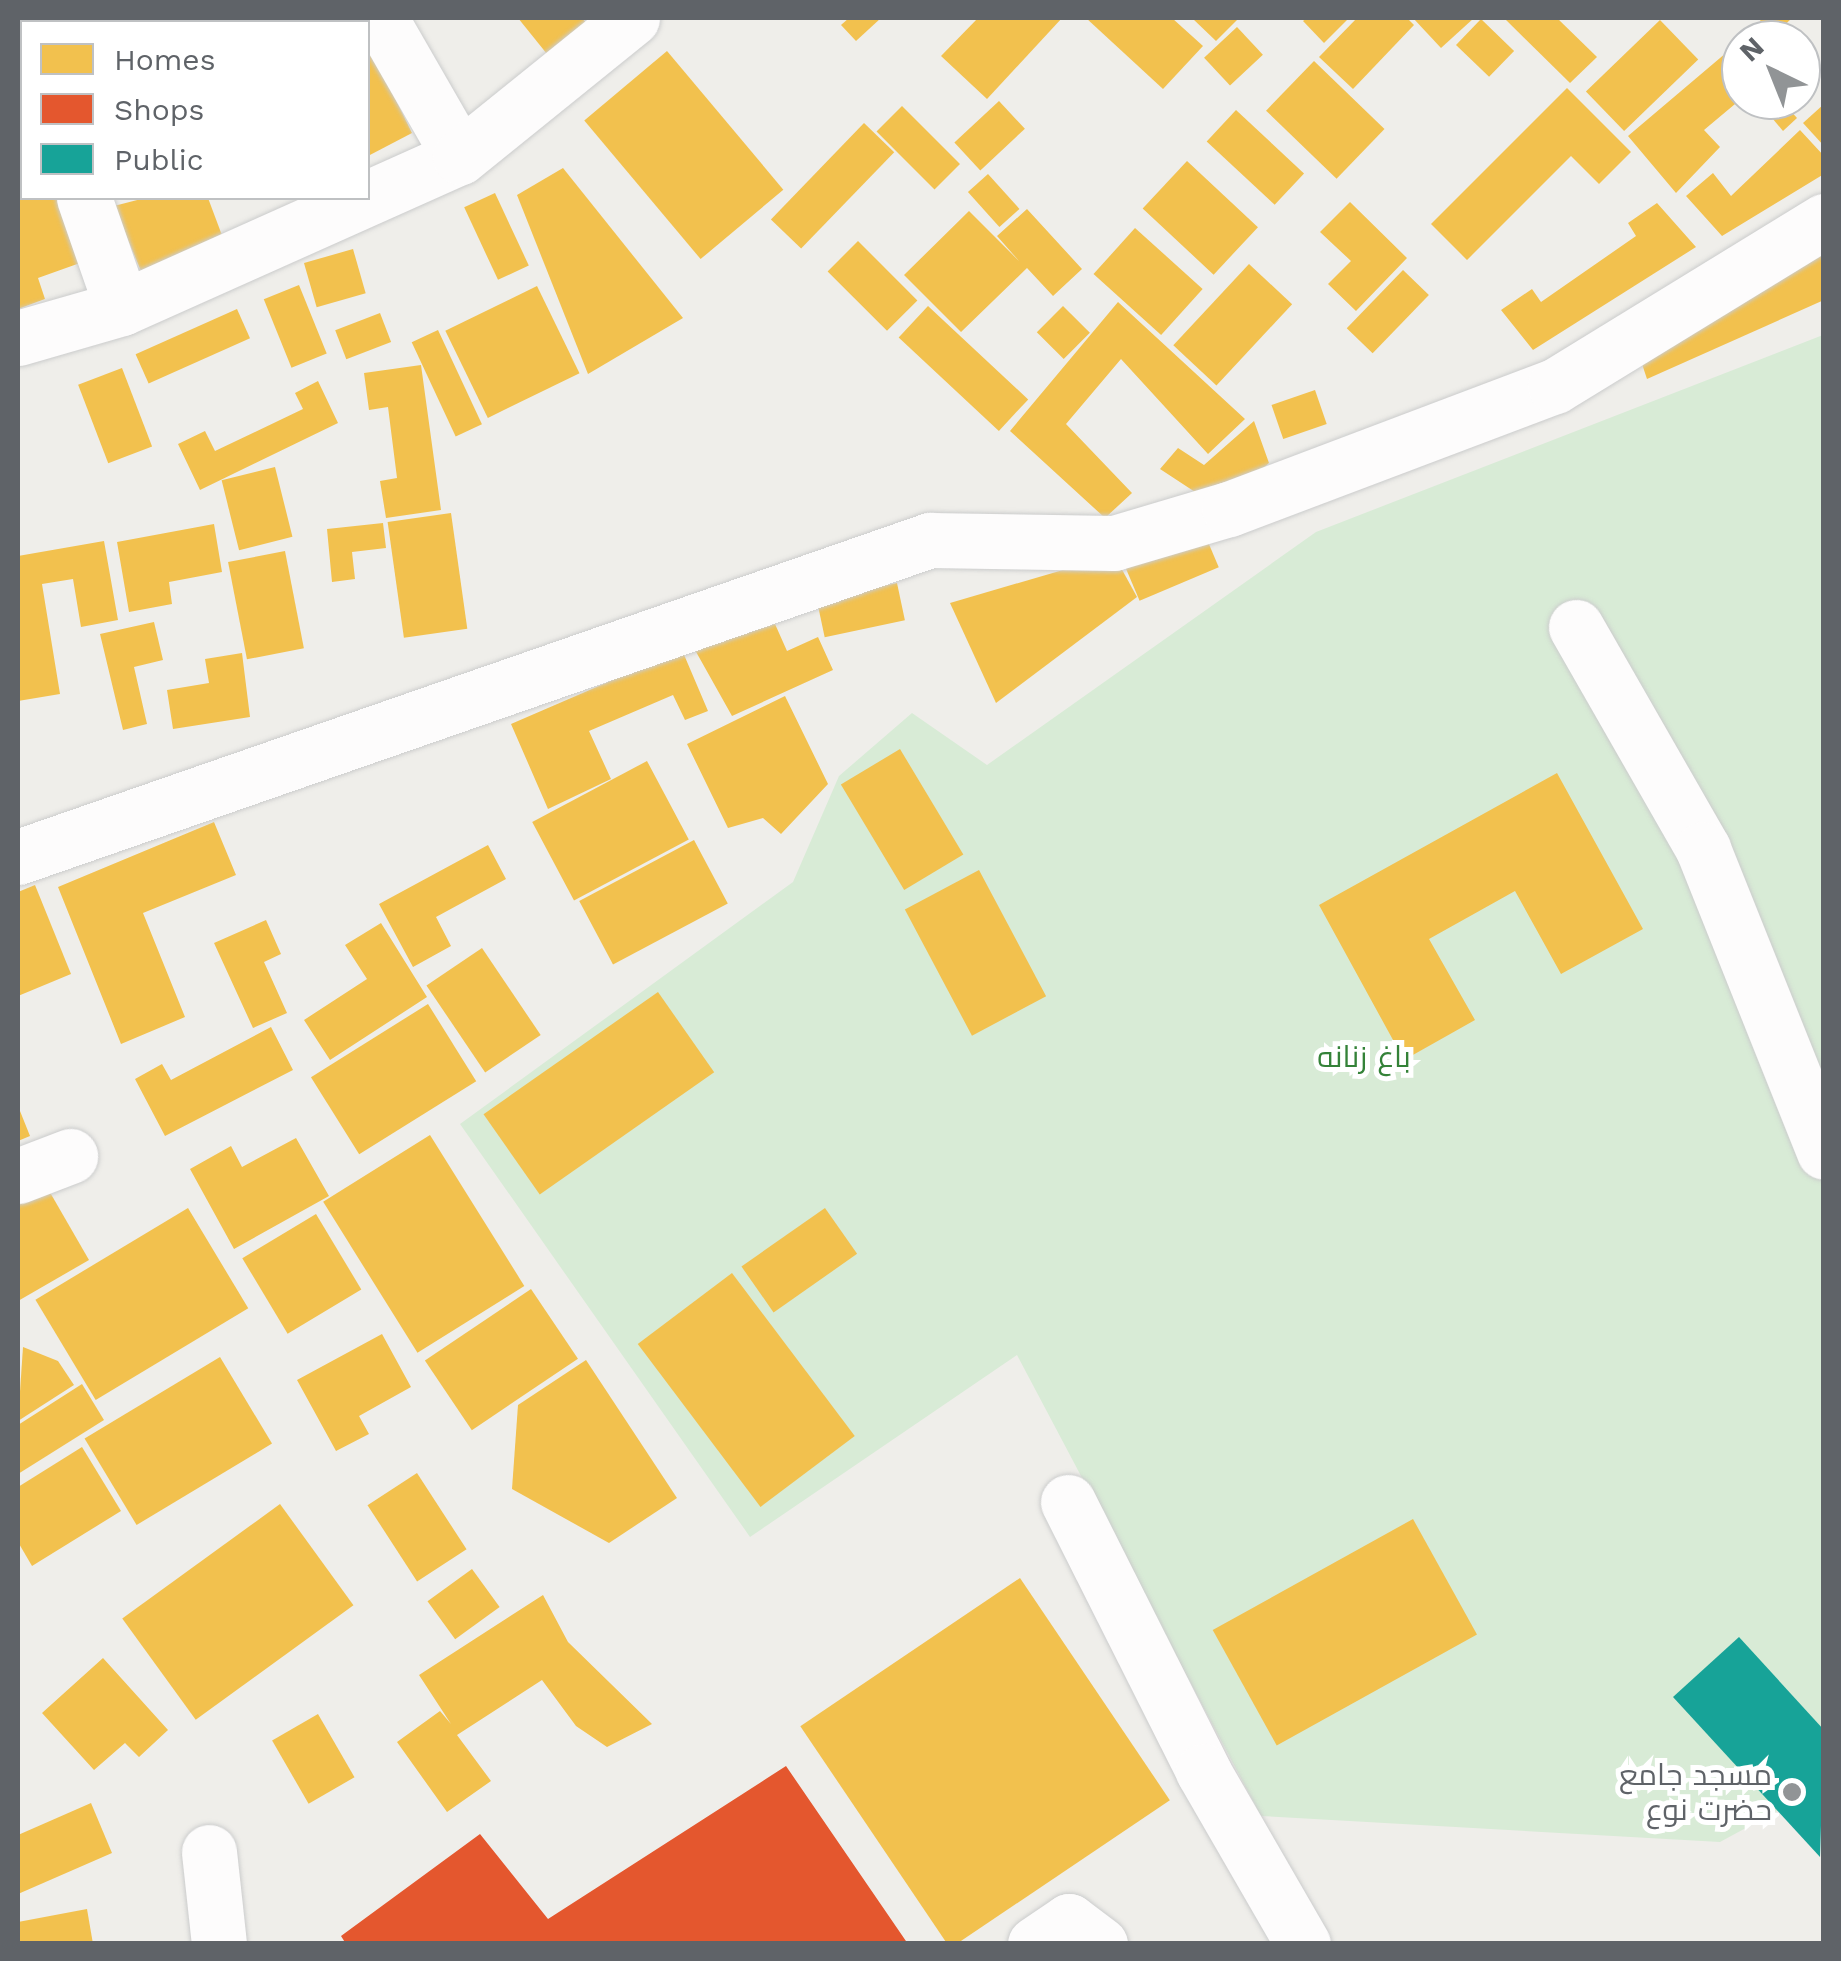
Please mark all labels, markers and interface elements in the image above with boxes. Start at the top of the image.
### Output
legend [20,20,370,200]
north arrow [1721,20,1821,120]
text: N [1733,30,1770,68]
text: Homes [114,42,216,77]
text: Shops [114,92,204,127]
text: Public [114,142,204,177]
park label: باغ زنانه [1317,1039,1411,1075]
place label: مسجد جامع حضرت نوع [1619,1757,1772,1828]
marker: مسجد جامع حضرت نوع [1781,1781,1803,1803]

